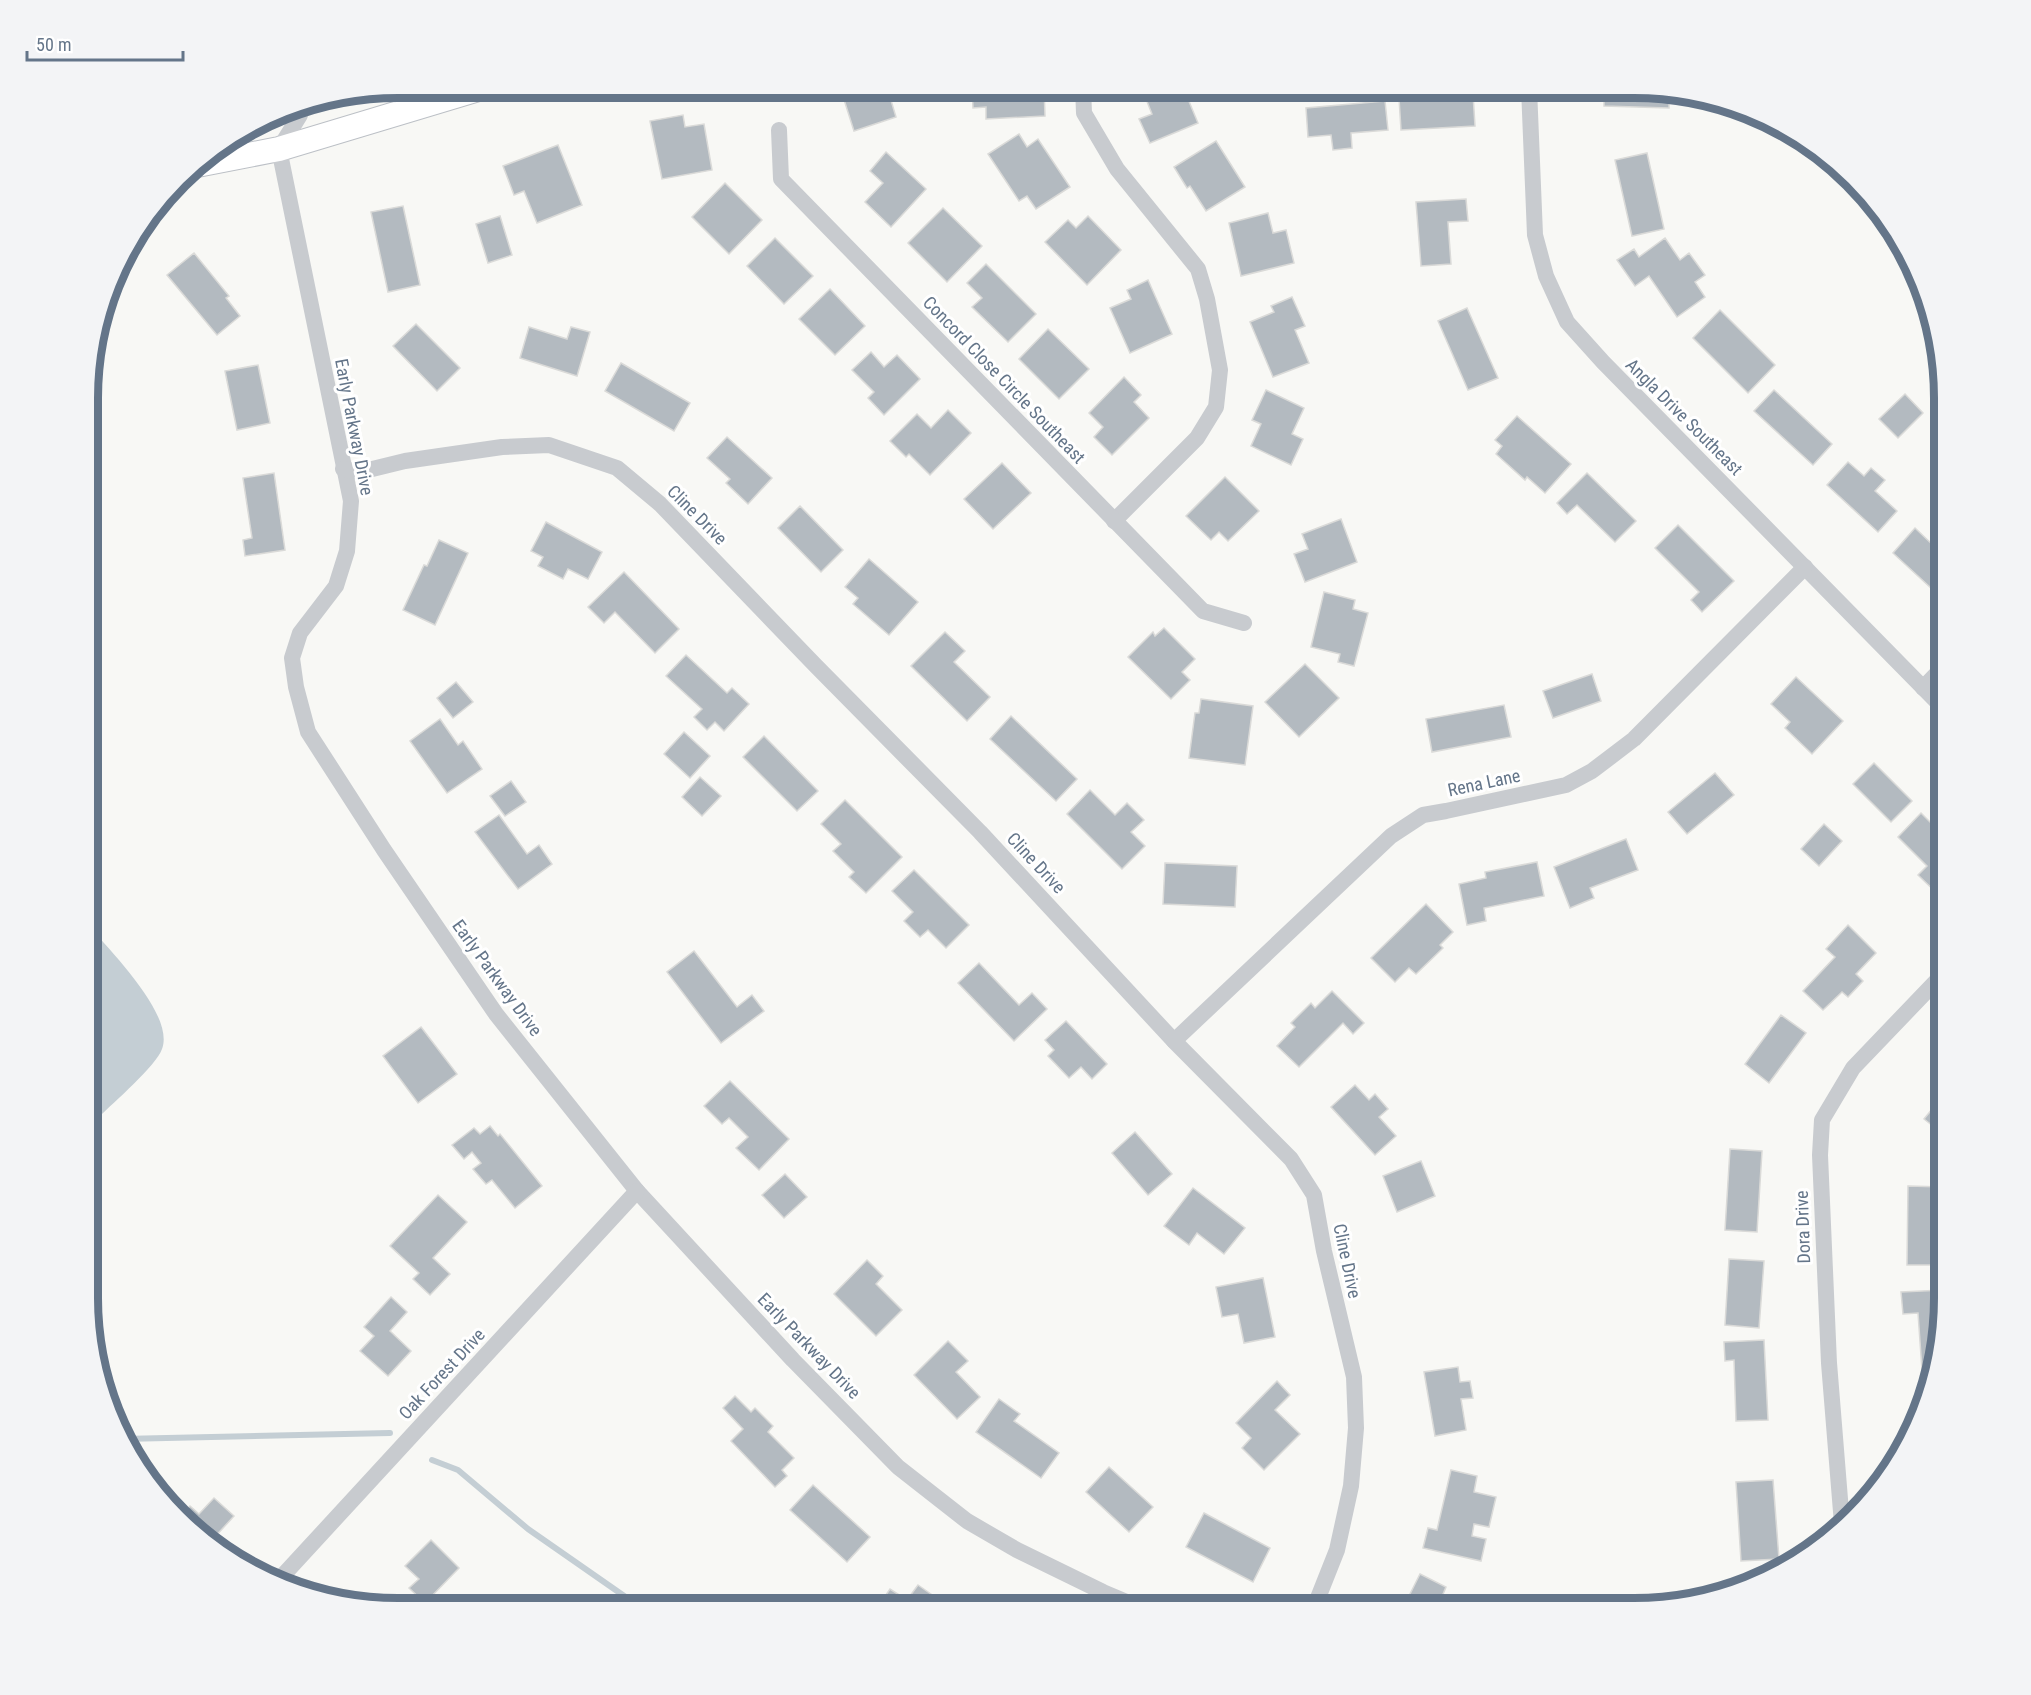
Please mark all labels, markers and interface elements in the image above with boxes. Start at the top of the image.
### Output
scale bar [27,24,183,62]
text: 50 m [36,34,71,55]
street label: Concord Close Circle Southeast [919,292,1090,468]
street label: Angla Drive Southeast [1622,354,1747,479]
street label: Early Parkway Drive [331,357,378,497]
street label: Cline Drive [663,480,732,549]
street label: Rena Lane [1446,765,1522,800]
street label: Cline Drive [1003,828,1070,897]
street label: Early Parkway Drive [448,915,547,1040]
street label: Dora Drive [1791,1190,1814,1264]
street label: Cline Drive [1329,1222,1366,1300]
street label: Early Parkway Drive [754,1288,865,1403]
street label: Oak Forest Drive [394,1324,489,1423]

